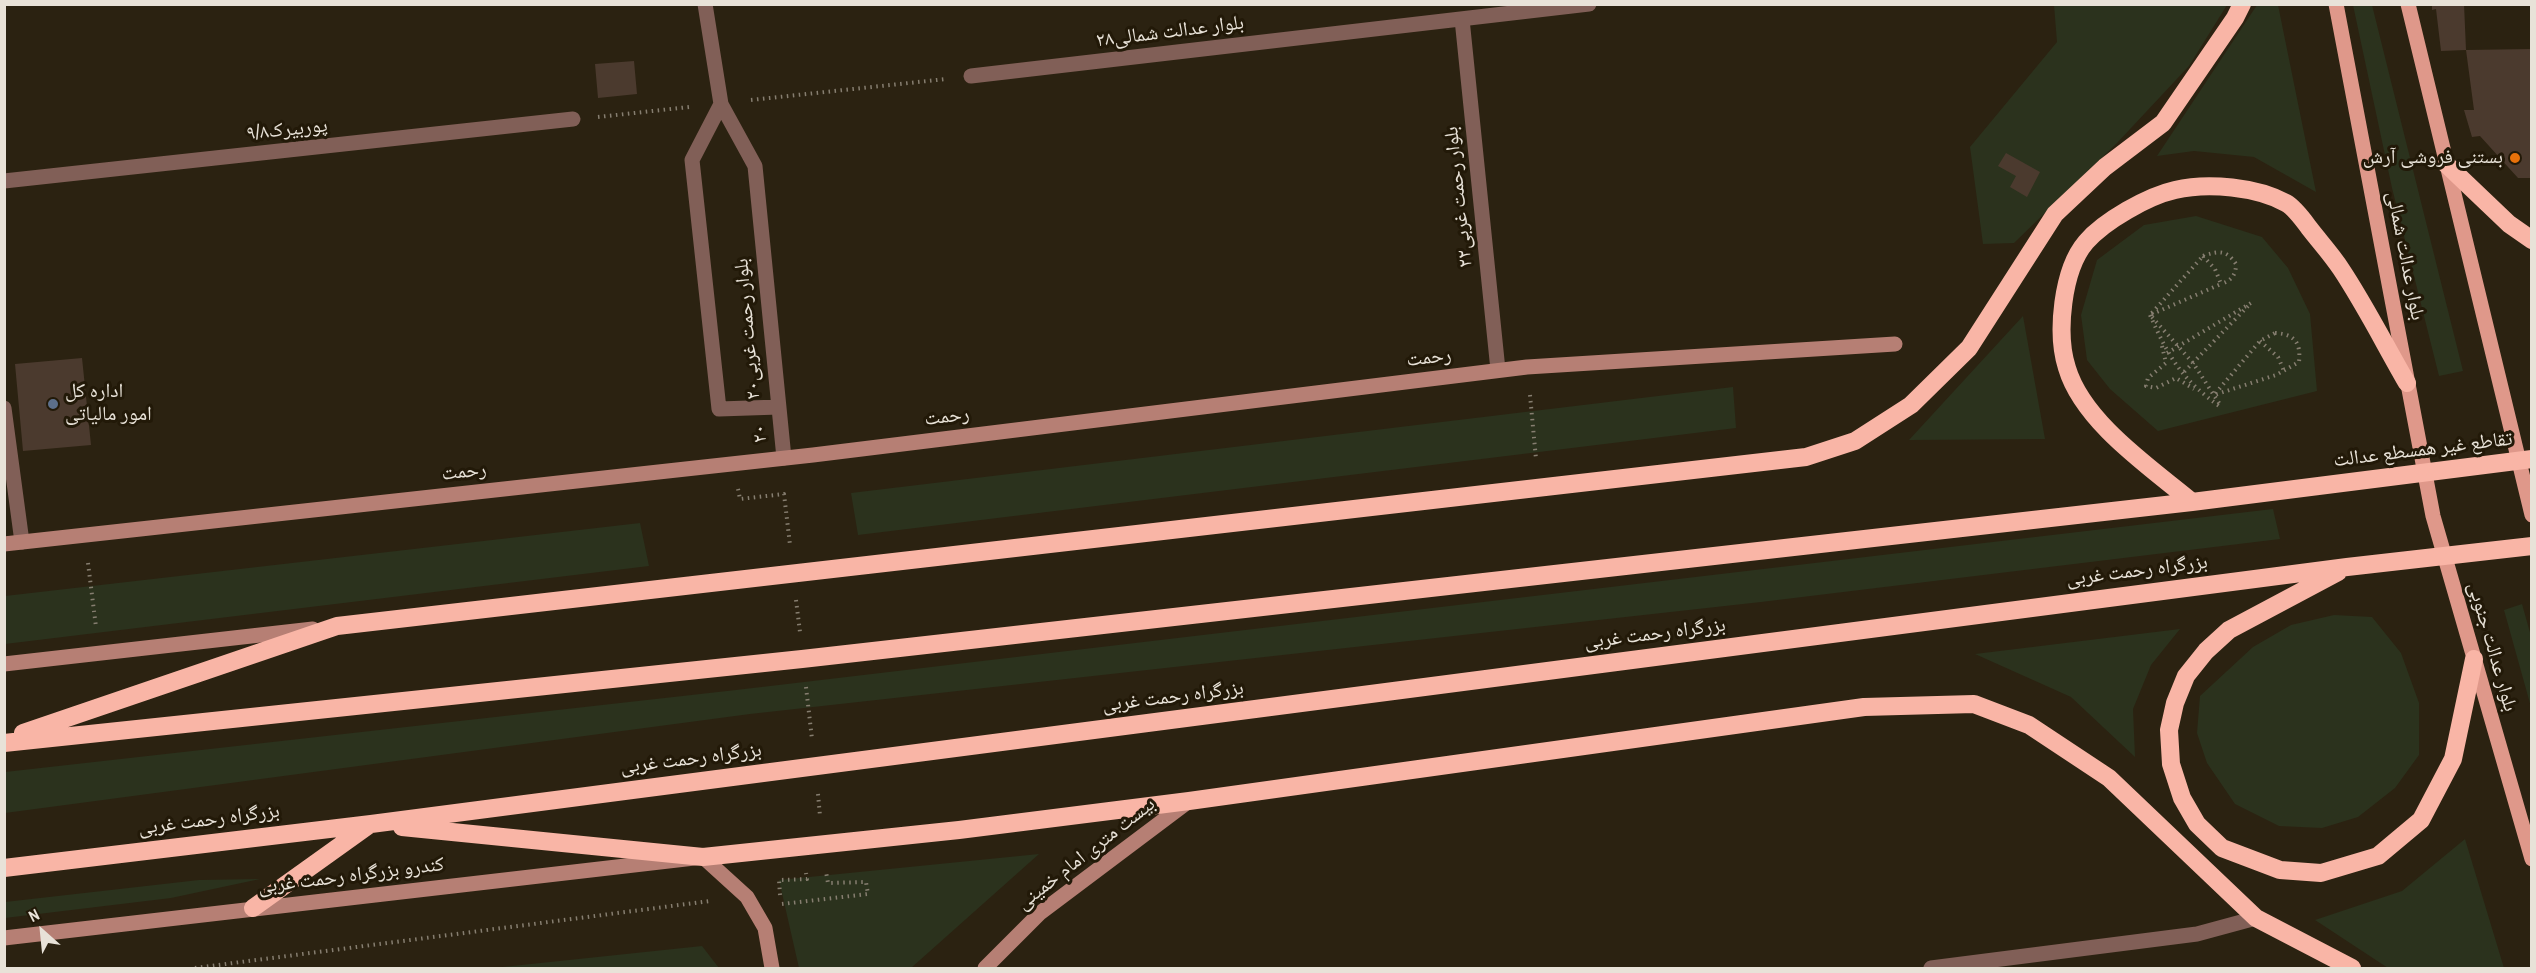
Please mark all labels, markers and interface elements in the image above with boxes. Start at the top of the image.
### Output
street label: بلوار عدالت شمالی۲۸ [1095,11,1245,53]
street label: پوربیرک۹/۸ [245,114,329,146]
street label: بلوار رحمت غربی۲۲ [1440,125,1478,269]
place label: بستنی فروشی آرش [2363,146,2503,170]
marker: بستنی فروشی آرش [2508,151,2522,165]
street label: بلوار عدالت شمالی [2381,190,2429,322]
street label: بلوار رحمت غربی۲۰ [730,257,766,401]
street label: رحمت [1405,343,1453,373]
place label: اداره کل امور مالیاتی [65,380,152,427]
marker: اداره کل امور مالیاتی [46,397,60,411]
street label: رحمت [923,402,971,432]
street label: ۲۰ [747,424,773,444]
street label: تقاطع غیر همسطع عدالت [2332,427,2514,473]
street label: رحمت [440,458,488,486]
street label: بزرگراه رحمت غربی [2065,550,2209,592]
street label: بلوار عدالت جنوبی [2462,580,2522,714]
street label: بزرگراه رحمت غربی [1583,613,1727,655]
street label: بزرگراه رحمت غربی [1101,676,1245,718]
street label: بزرگراه رحمت غربی [619,738,763,780]
street label: بیست متری امام خمینی [1012,792,1160,916]
street label: بزرگراه رحمت غربی [137,799,281,841]
street label: کندرو بزرگراه رحمت غربی [257,853,445,899]
north arrow [12,901,72,961]
text: N [25,903,43,927]

